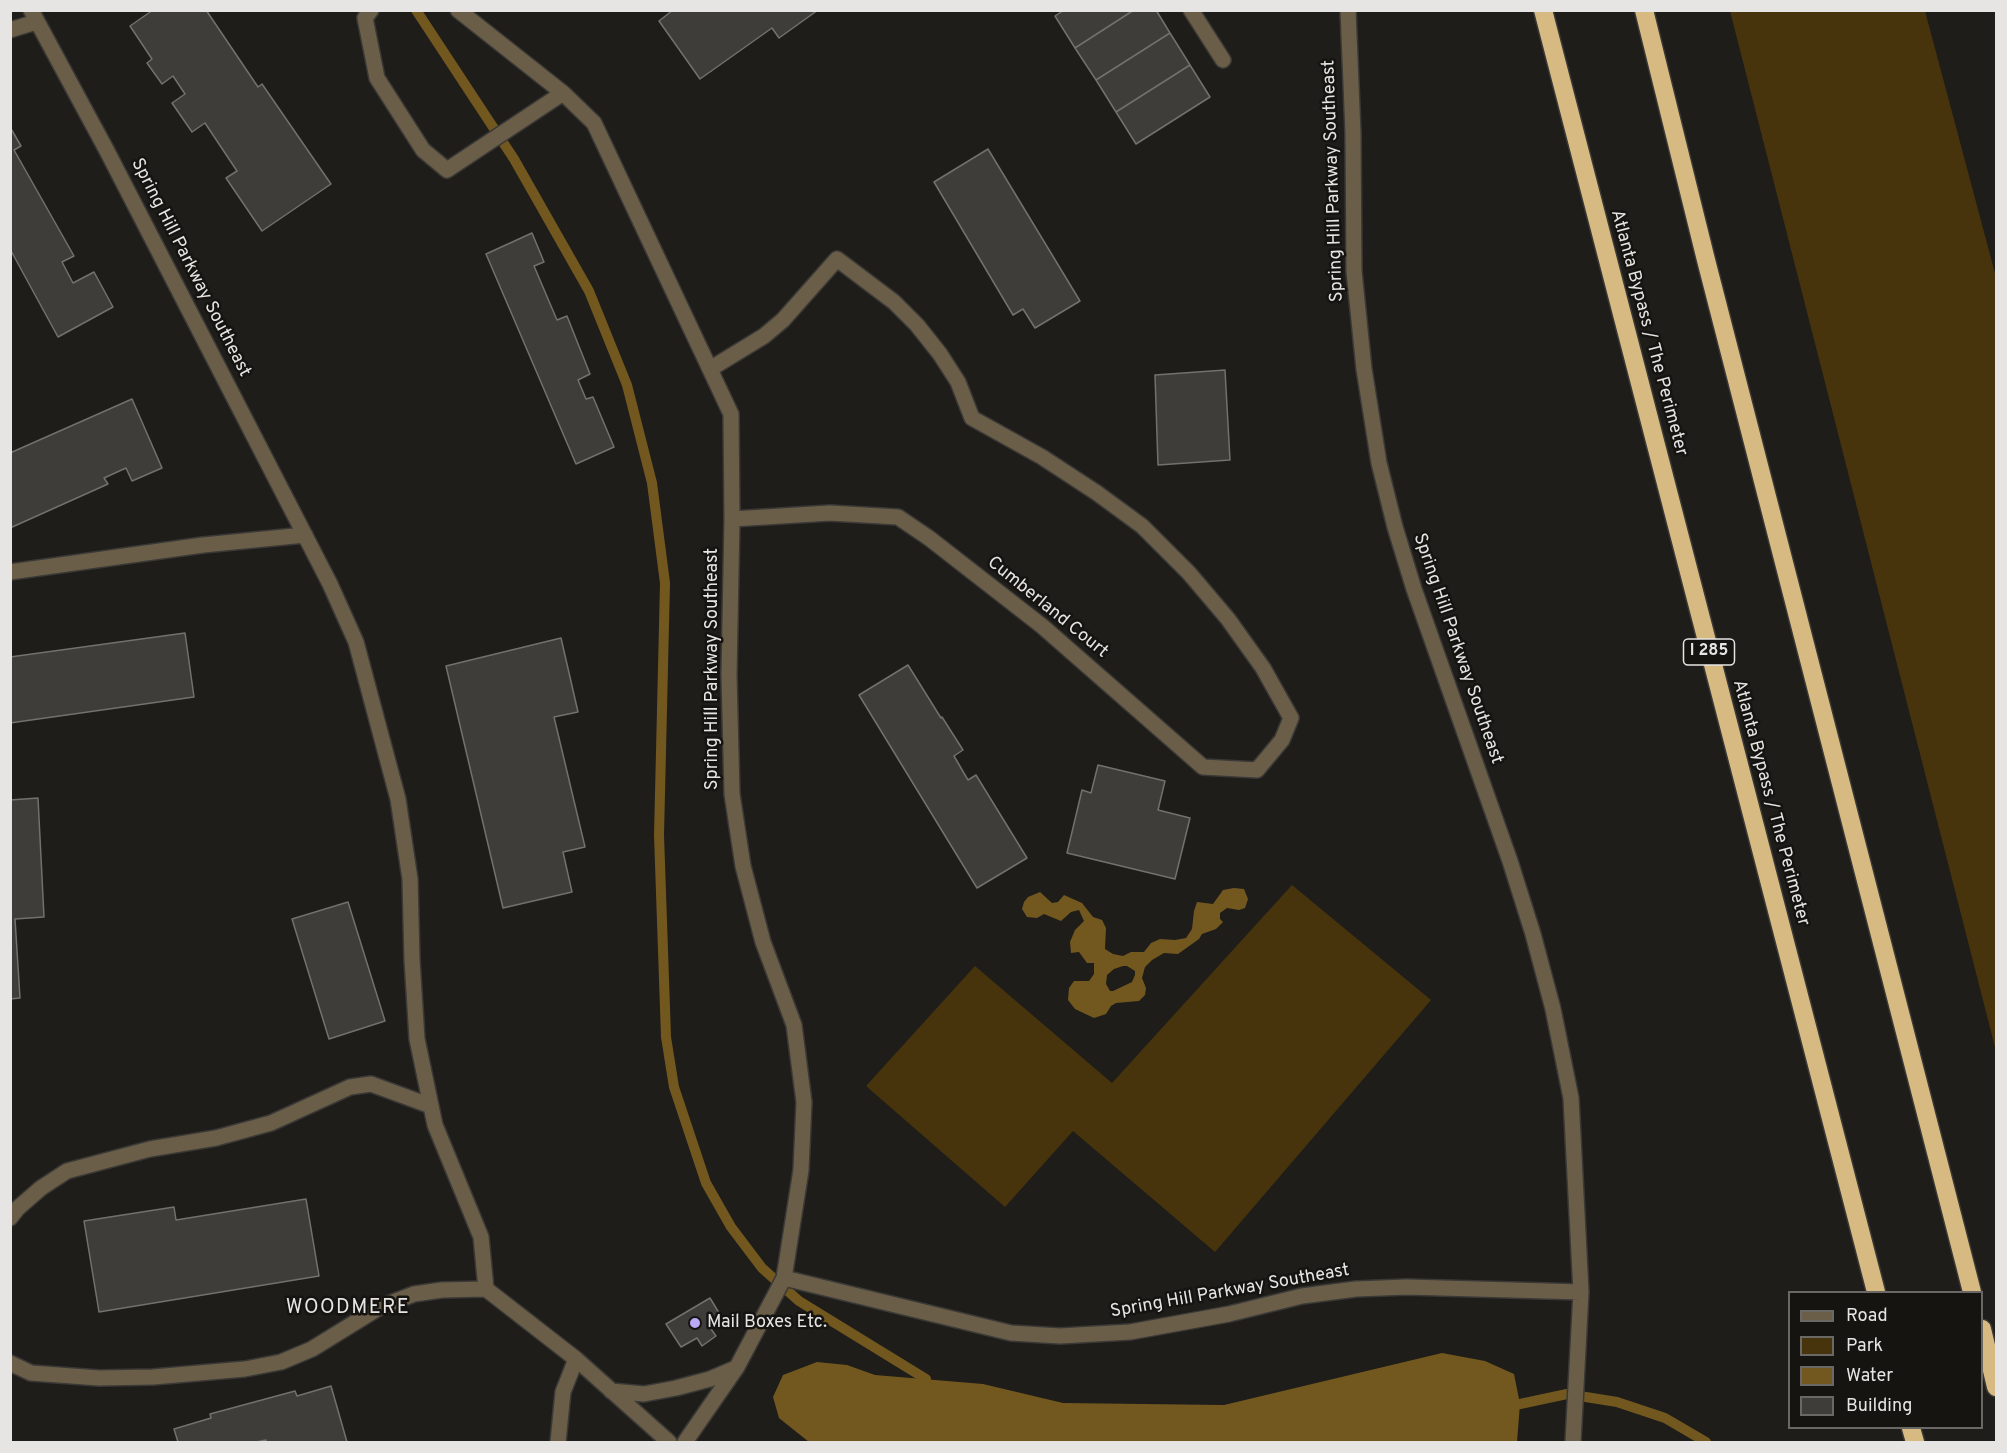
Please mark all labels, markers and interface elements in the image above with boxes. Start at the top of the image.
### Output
street label: Spring Hill Parkway Southeast [1319,60,1349,302]
street label: Spring Hill Parkway Southeast [125,155,255,381]
street label: Atlanta Bypass / The Perimeter [1605,207,1691,459]
street label: Spring Hill Parkway Southeast [1407,531,1507,767]
street label: Spring Hill Parkway Southeast [702,548,724,790]
street label: Cumberland Court [982,553,1112,663]
road number: I 285 [1684,639,1734,665]
street label: Atlanta Bypass / The Perimeter [1727,677,1813,929]
street label: Spring Hill Parkway Southeast [1109,1260,1351,1324]
legend [1788,1291,1983,1429]
district label: WOODMERE [286,1297,410,1321]
text: Road [1846,1305,1888,1328]
place label: Mail Boxes Etc. [707,1312,827,1334]
marker: Mail Boxes Etc. [688,1316,702,1330]
text: Park [1846,1335,1883,1358]
text: Water [1846,1365,1893,1388]
text: Building [1846,1395,1912,1418]

